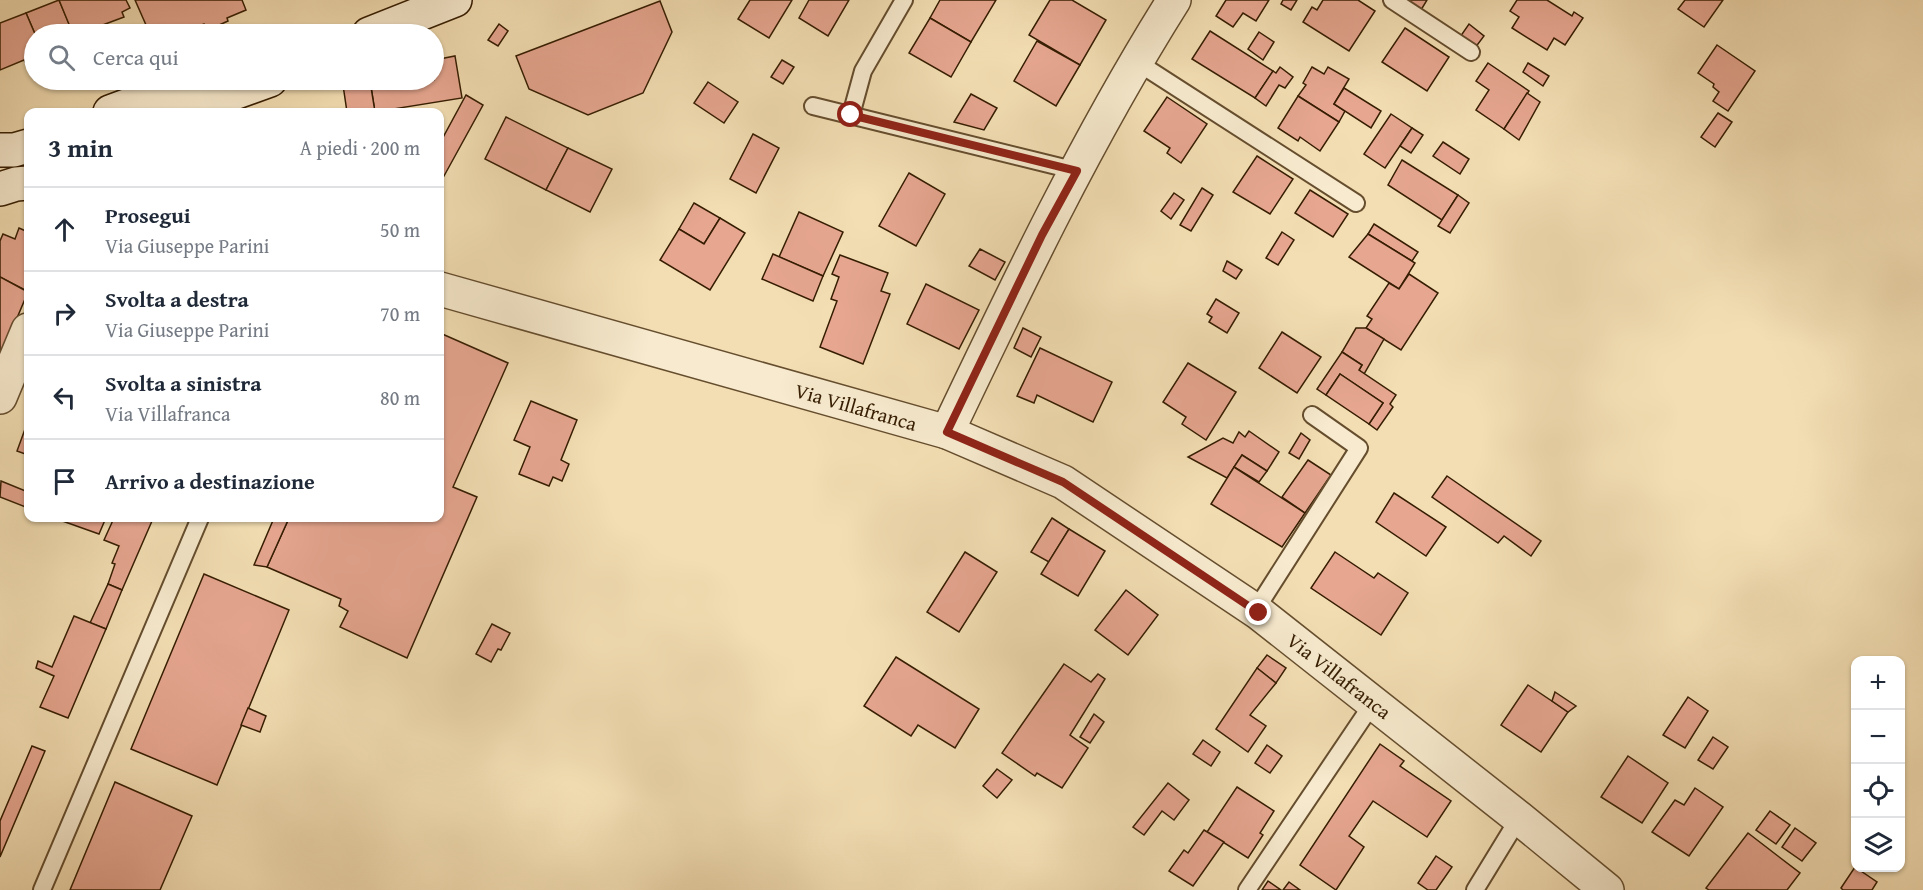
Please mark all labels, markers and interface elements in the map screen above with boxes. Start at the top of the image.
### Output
search box [24,24,444,90]
icon: search [45,41,78,74]
text: Cerca qui [93,41,179,73]
route start [837,101,863,127]
text: 3 min [48,128,113,167]
text: A piedi · 200 m [300,133,420,162]
text: Prosegui [105,199,191,231]
icon: ahead [48,213,81,246]
text: 50 m [380,215,420,244]
text: Via Giuseppe Parini [105,231,269,260]
text: Svolta a destra [105,283,249,315]
icon: right [48,297,81,330]
text: 70 m [380,299,420,328]
text: Via Giuseppe Parini [105,315,269,344]
text: Svolta a sinistra [105,367,262,399]
street label: Via Villafranca [792,375,921,438]
icon: left [48,381,81,414]
text: 80 m [380,383,420,412]
text: Via Villafranca [105,399,230,428]
icon: arrive [48,465,81,498]
text: Arrivo a destinazione [105,465,315,497]
route end [1245,599,1271,625]
street label: Via Villafranca [1281,626,1398,726]
map controls [1851,656,1905,872]
button: + [1851,656,1905,710]
button: − [1851,710,1905,764]
button: locate [1851,764,1905,818]
button: layers [1851,818,1905,872]

